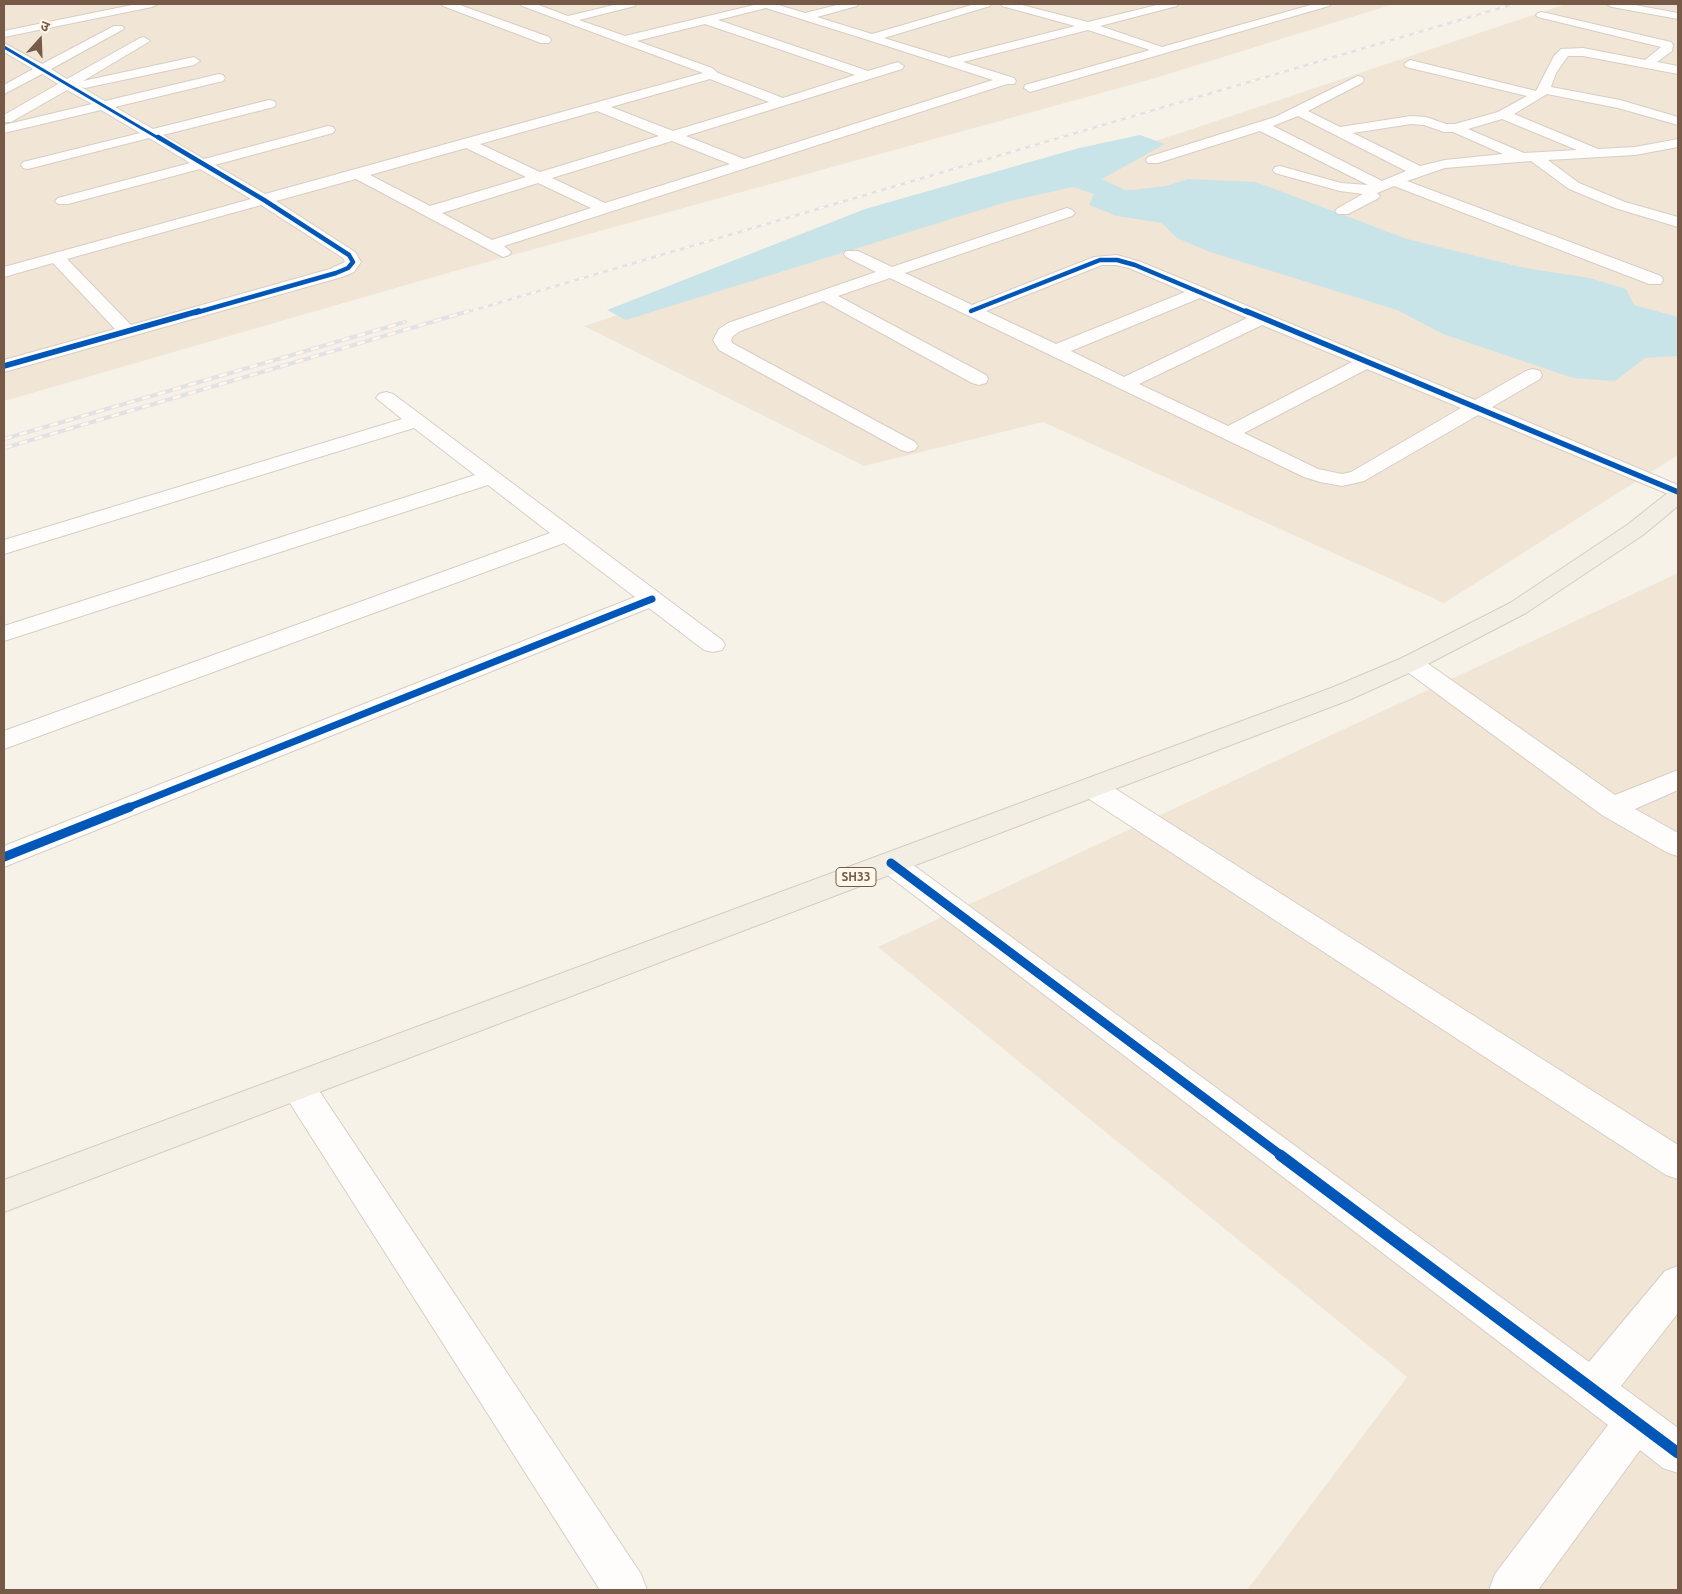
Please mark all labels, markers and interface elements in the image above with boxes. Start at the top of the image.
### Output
north arrow [15,15,65,65]
text: उ [39,17,52,35]
road number: SH33 [836,868,876,886]

